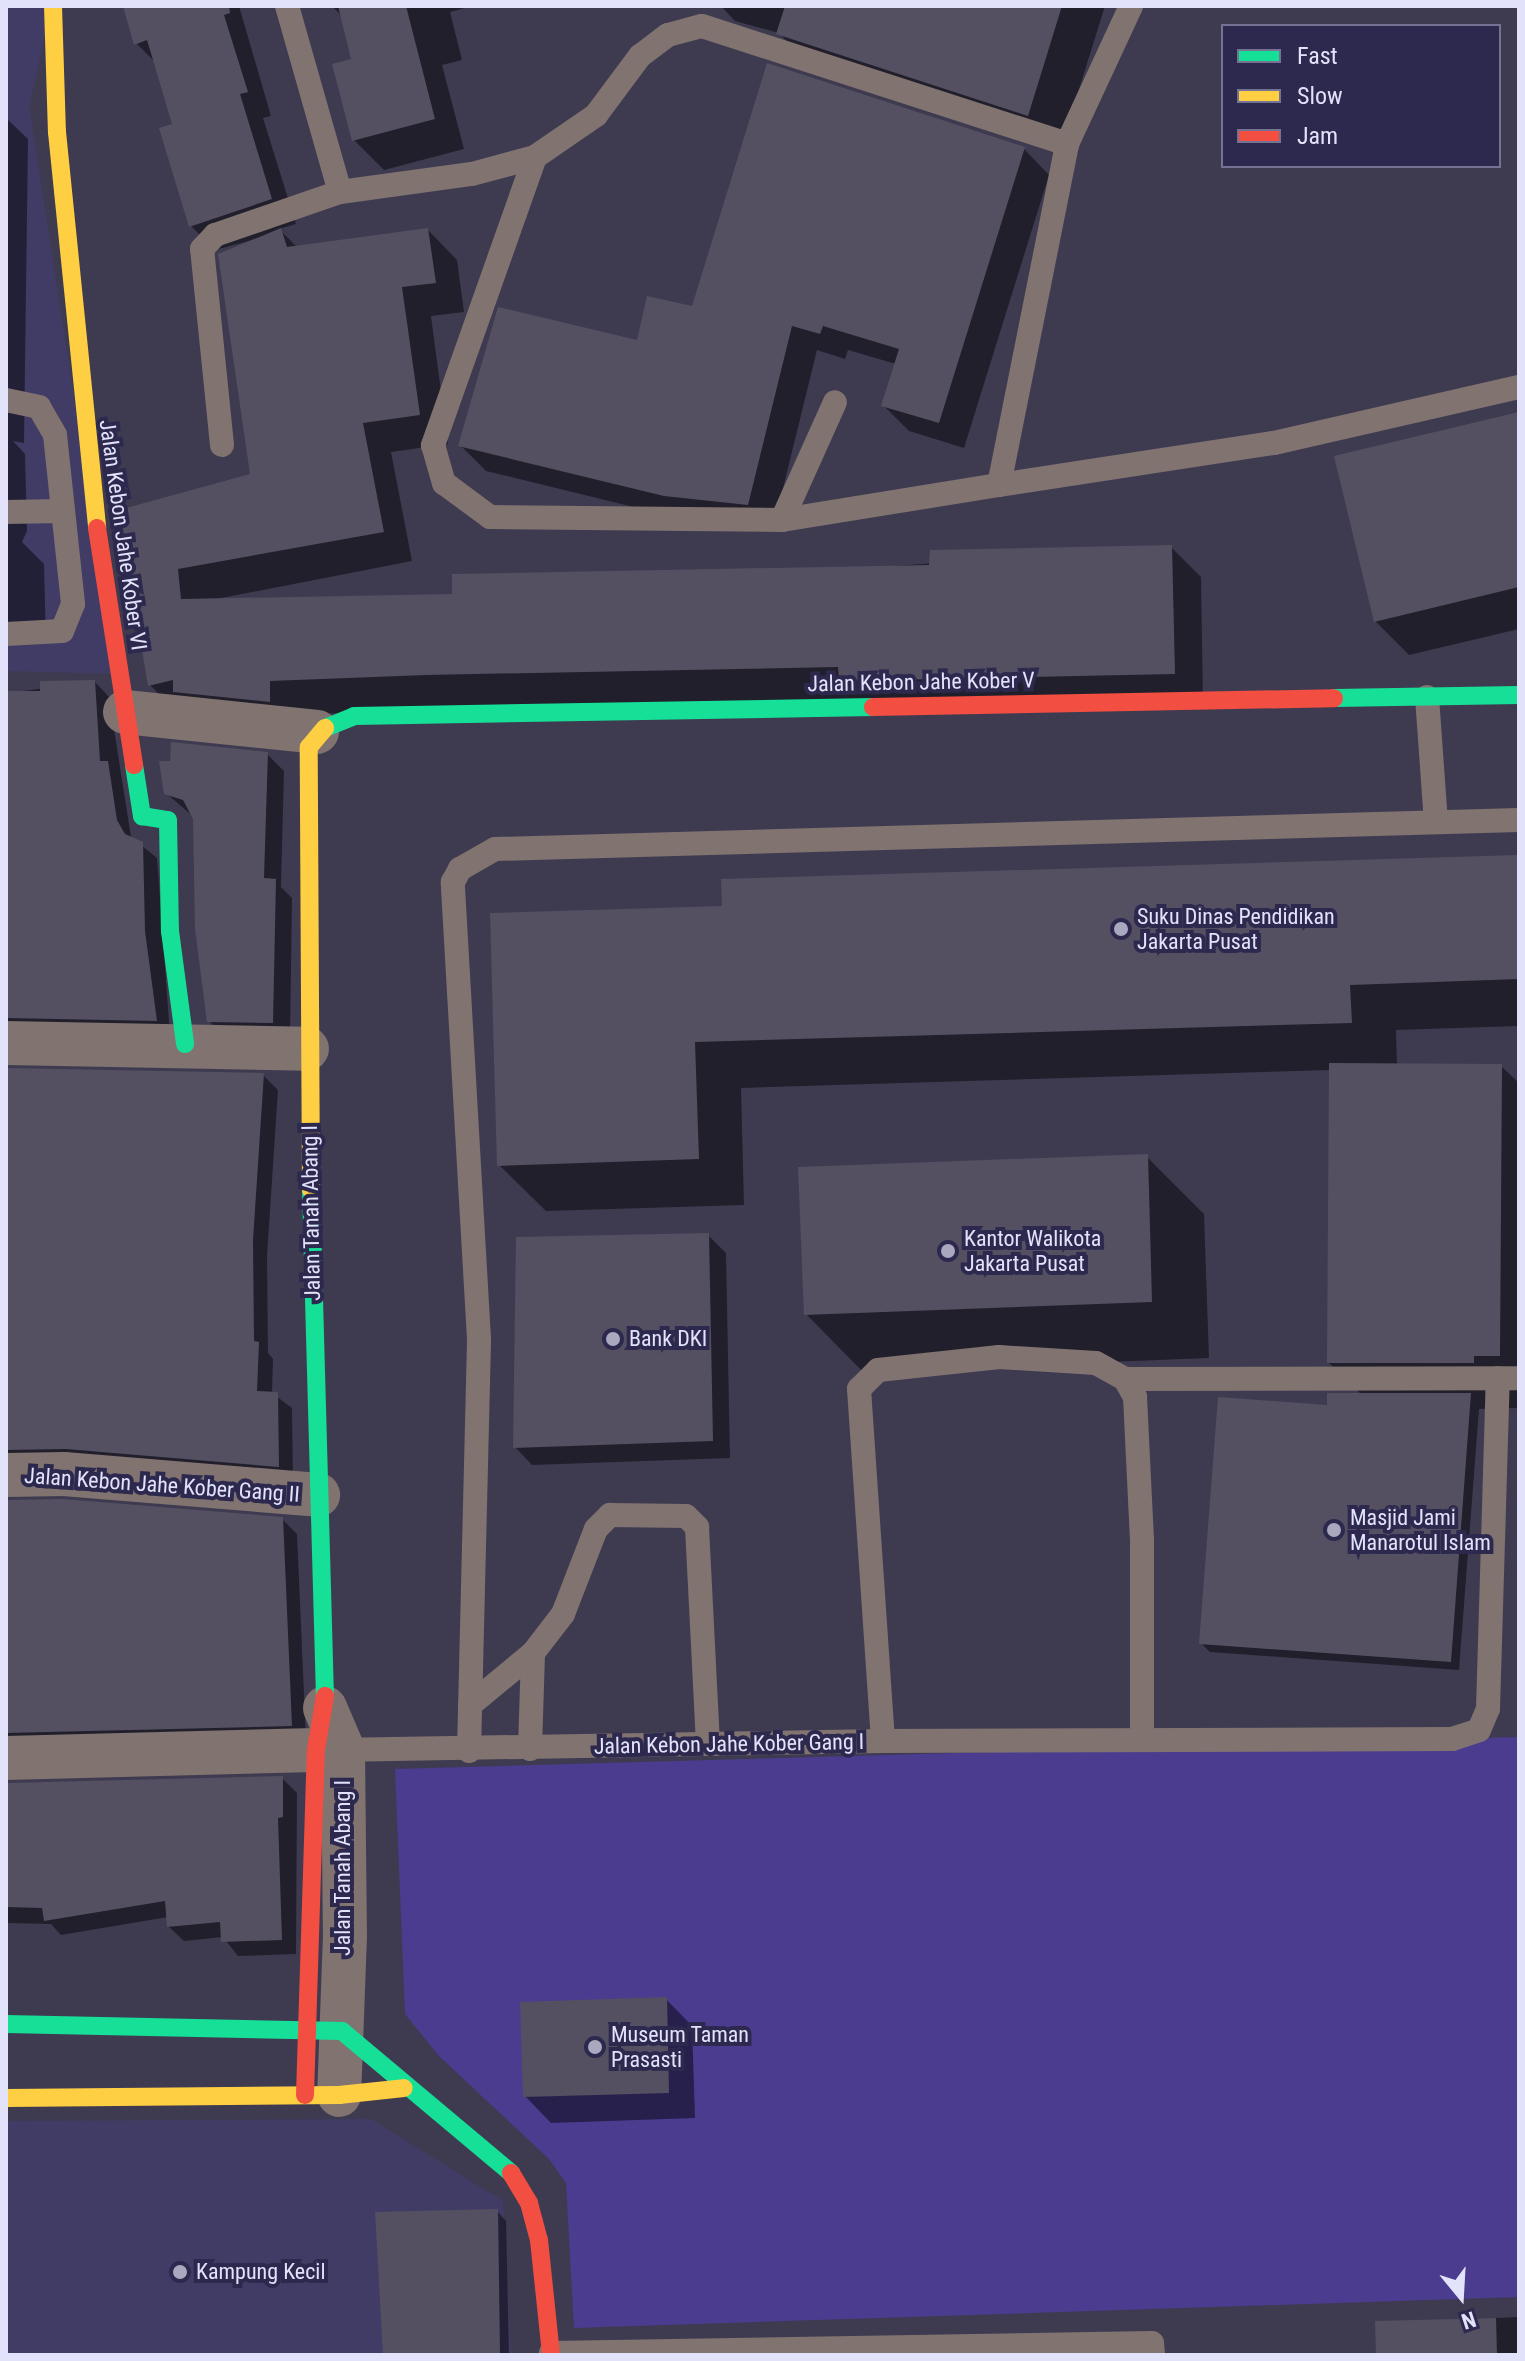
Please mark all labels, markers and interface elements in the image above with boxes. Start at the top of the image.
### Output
legend [1221,24,1501,168]
text: Fast [1297,42,1338,70]
text: Slow [1297,82,1343,110]
text: Jam [1297,122,1338,150]
street label: Jalan Kebon Jahe Kober VI [94,418,152,652]
street label: Jalan Kebon Jahe Kober V [807,667,1035,697]
place label: Suku Dinas Pendidikan Jakarta Pusat [1137,903,1335,954]
marker: Suku Dinas Pendidikan Jakarta Pusat [1112,920,1130,938]
street label: Jalan Tanah Abang I [296,1125,326,1301]
place label: Kantor Walikota Jakarta Pusat [964,1225,1101,1276]
marker: Kantor Walikota Jakarta Pusat [939,1242,957,1260]
place label: Bank DKI [629,1326,707,1352]
marker: Bank DKI [604,1330,622,1348]
street label: Jalan Kebon Jahe Kober Gang II [23,1462,301,1508]
place label: Masjid Jami Manarotul Islam [1350,1504,1491,1556]
marker: Masjid Jami Manarotul Islam [1325,1521,1343,1539]
street label: Jalan Kebon Jahe Kober Gang I [594,1728,864,1760]
street label: Jalan Tanah Abang I [330,1780,356,1956]
place label: Museum Taman Prasasti [611,2021,749,2072]
marker: Museum Taman Prasasti [586,2038,604,2056]
north arrow [1421,2257,1501,2337]
place label: Kampung Kecil [196,2259,325,2285]
marker: Kampung Kecil [171,2263,189,2281]
text: N [1458,2306,1479,2334]

